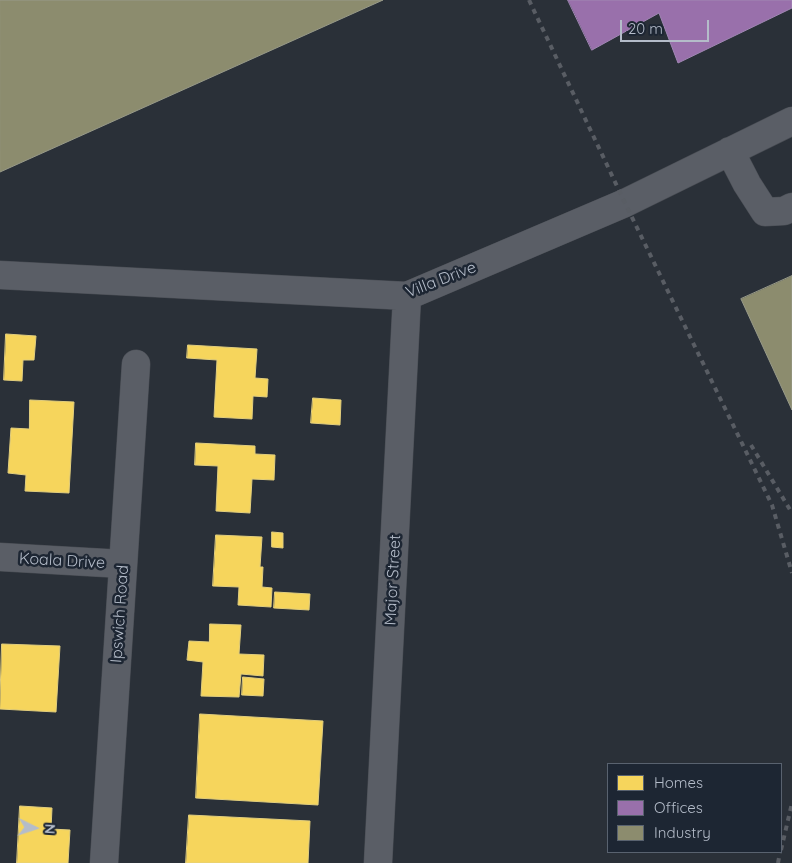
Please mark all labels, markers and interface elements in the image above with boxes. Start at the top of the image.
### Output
scale bar [622,10,711,42]
text: 20 m [628,19,663,38]
street label: Villa Drive [403,258,479,302]
street label: Major Street [381,534,405,626]
street label: Koala Drive [19,549,105,573]
street label: Ipswich Road [107,564,133,664]
legend [607,763,782,853]
text: Homes [654,773,703,792]
text: Offices [654,798,703,817]
north arrow [10,803,60,853]
text: N [41,823,59,835]
text: Industry [654,823,711,842]

